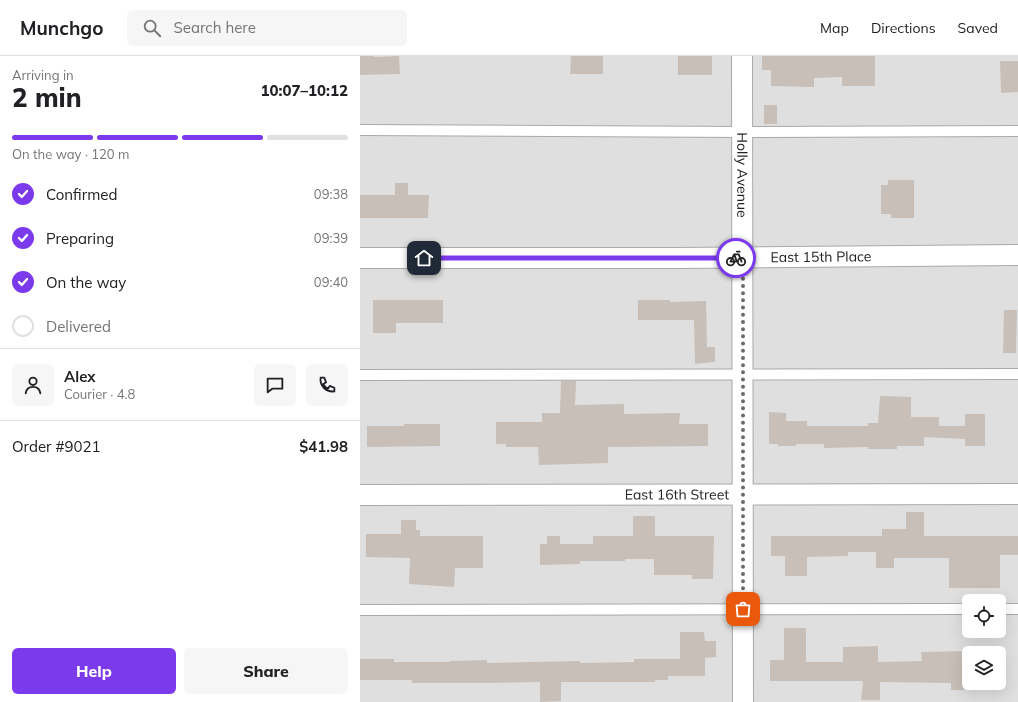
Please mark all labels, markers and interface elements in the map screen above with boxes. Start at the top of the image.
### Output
search box [127,10,407,46]
text: Munchgo [20,16,103,40]
icon: search [141,17,163,39]
text: Search here [173,18,256,37]
text: Map [820,19,849,37]
text: Directions [871,19,936,37]
text: Saved [958,19,998,37]
text: Arriving in [12,67,74,83]
text: 2 min [12,81,82,114]
text: 10:07–10:12 [261,81,348,100]
street label: Holly Avenue [733,132,751,218]
text: On the way · 120 m [12,146,129,162]
icon: check [12,183,34,205]
text: Confirmed [46,185,117,204]
text: 09:38 [314,186,348,202]
icon: check [12,227,34,249]
text: Preparing [46,229,114,248]
text: 09:39 [314,230,348,246]
courier [716,238,756,278]
pin [407,241,441,275]
icon: home [413,247,435,269]
icon: bike [725,247,747,269]
street label: East 15th Place [770,247,872,266]
icon: check [12,271,34,293]
text: On the way [46,273,126,292]
text: 09:40 [314,274,348,290]
text: Delivered [46,317,111,336]
button: person [12,364,54,406]
button: chat [254,364,296,406]
button: phone [306,364,348,406]
text: Alex [64,367,96,386]
text: Courier · 4.8 [64,386,135,402]
text: Order #9021 [12,437,100,456]
text: $41.98 [299,437,348,456]
street label: East 16th Street [625,485,729,504]
pin [726,592,760,626]
map controls [962,594,1006,690]
button: locate [962,594,1006,638]
icon: bag [732,598,754,620]
button: layers [962,646,1006,690]
button: Help [12,648,176,694]
button: Share [184,648,348,694]

